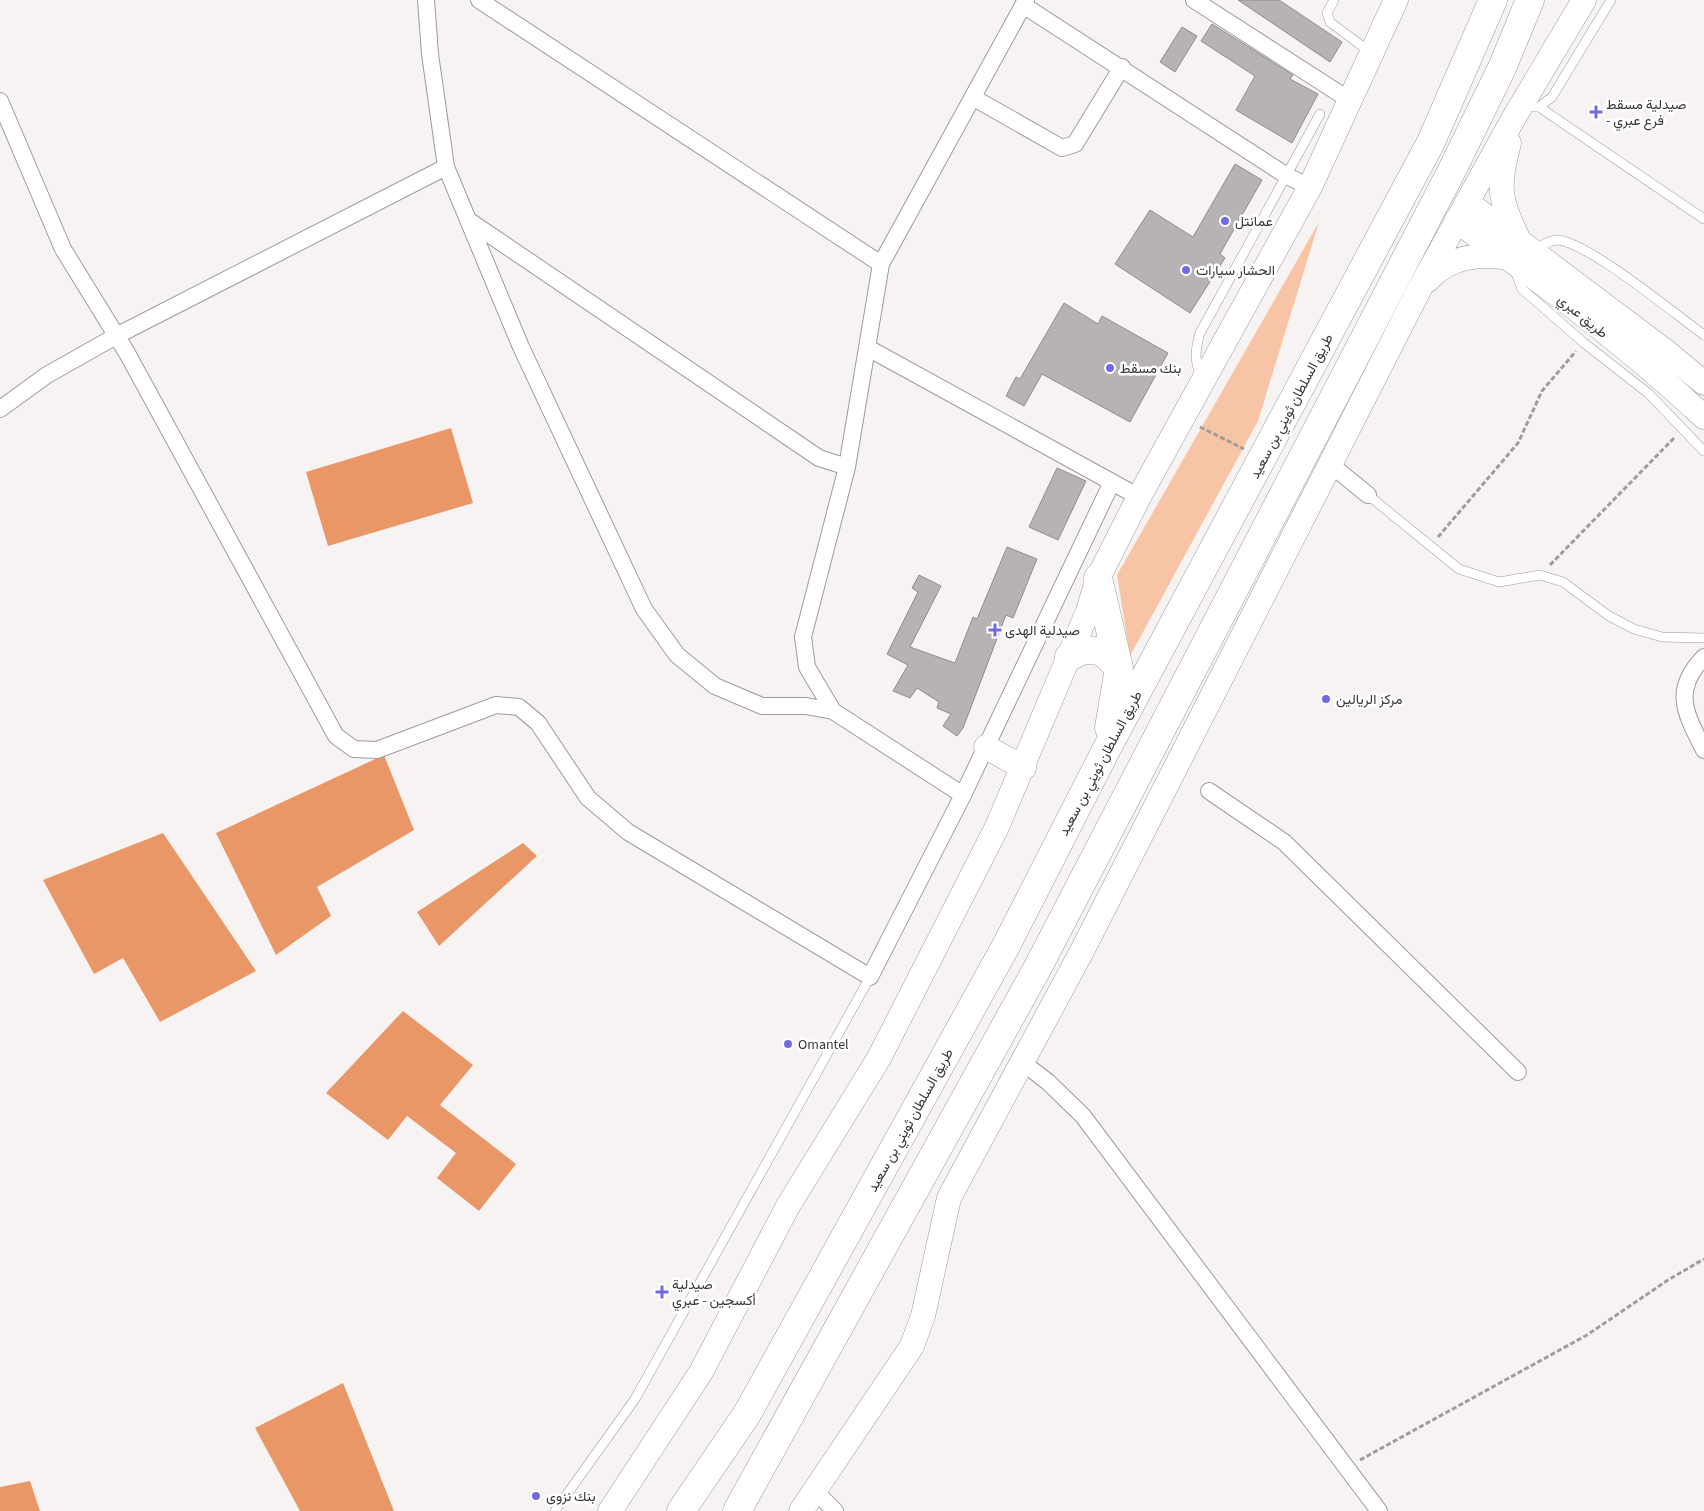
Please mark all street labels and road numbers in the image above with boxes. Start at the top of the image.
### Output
street label: طريق عبري [1552,290,1612,344]
street label: طريق السلطان ثويني بن سعيد [1245,330,1340,483]
street label: طريق السلطان ثويني بن سعيد [1054,687,1149,840]
street label: طريق السلطان ثويني بن سعيد [863,1045,960,1196]

